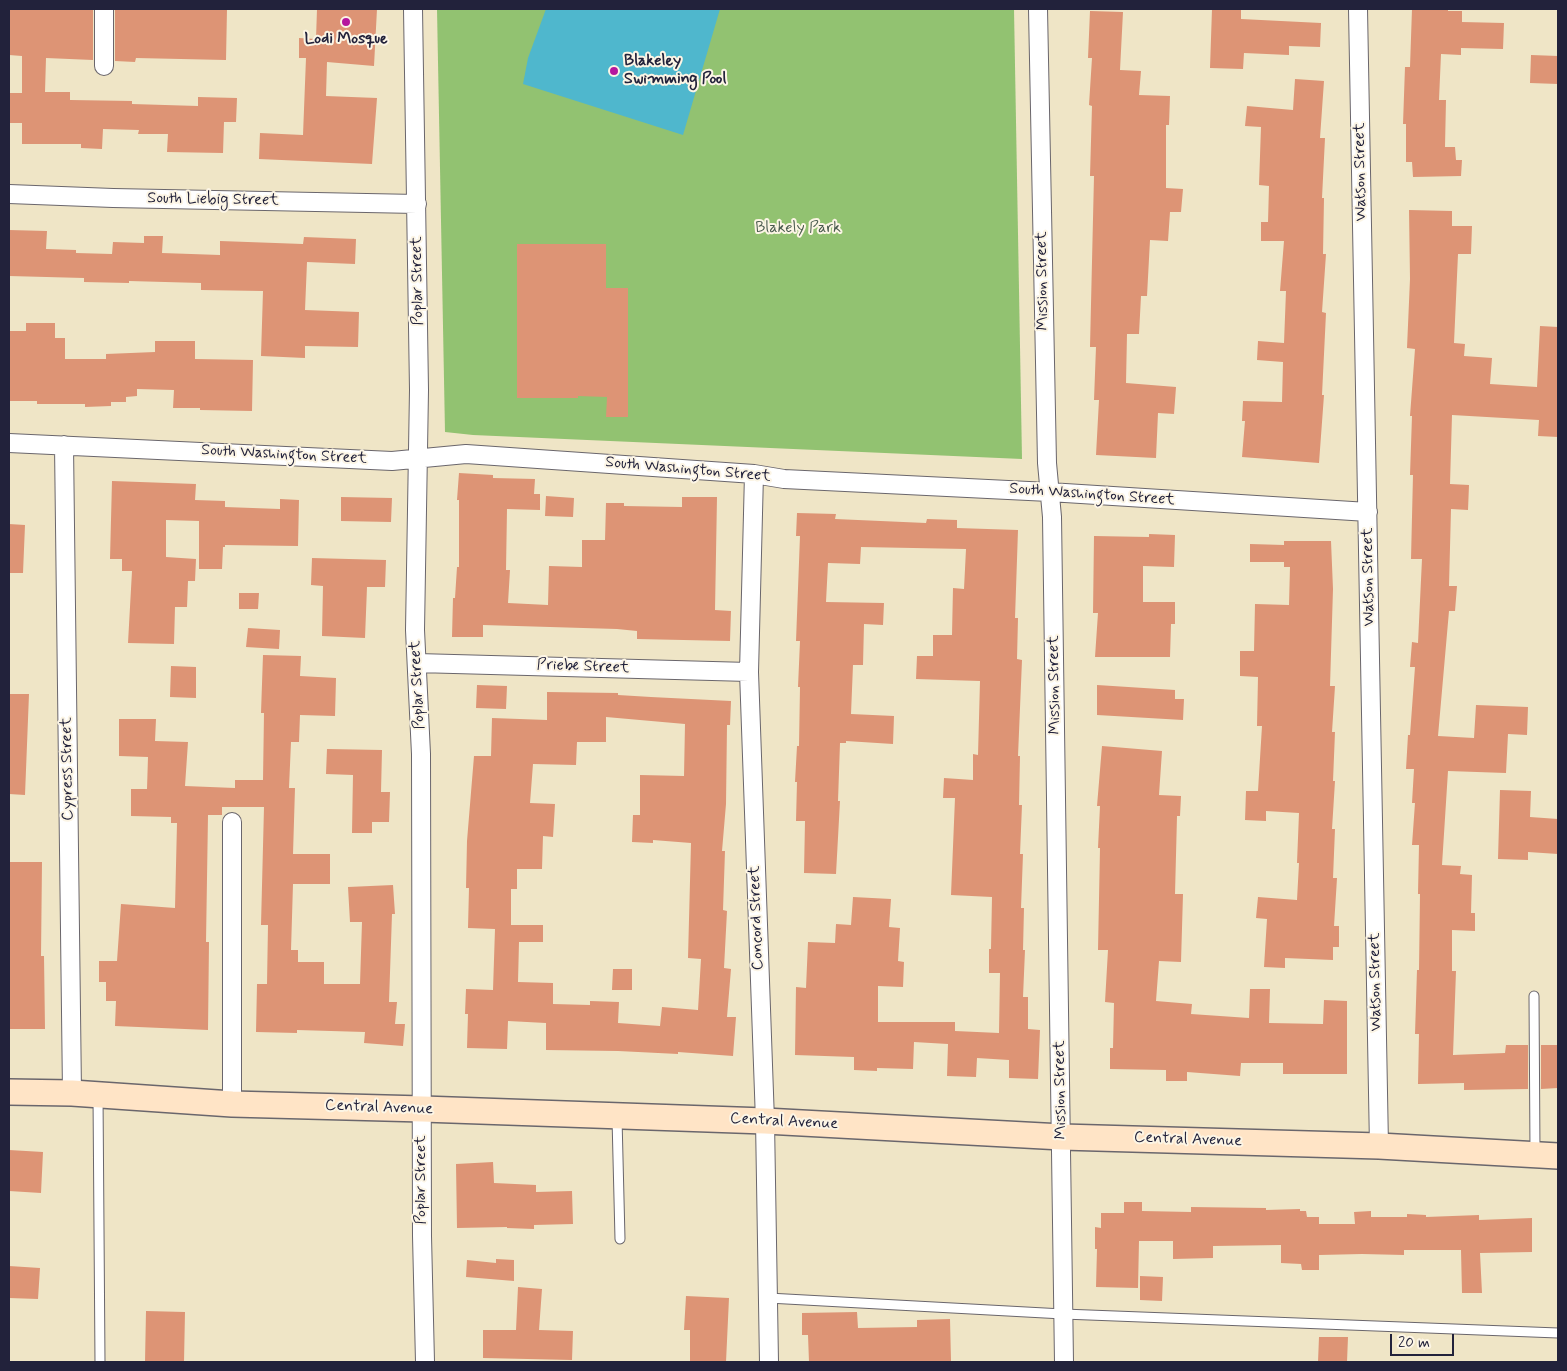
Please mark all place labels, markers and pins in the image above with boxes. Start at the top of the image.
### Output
marker: Lodi Mosque [340,16,352,28]
place label: Lodi Mosque [305,30,387,50]
place label: Blakeley Swimming Pool [624,52,726,90]
marker: Blakeley Swimming Pool [608,65,620,77]

